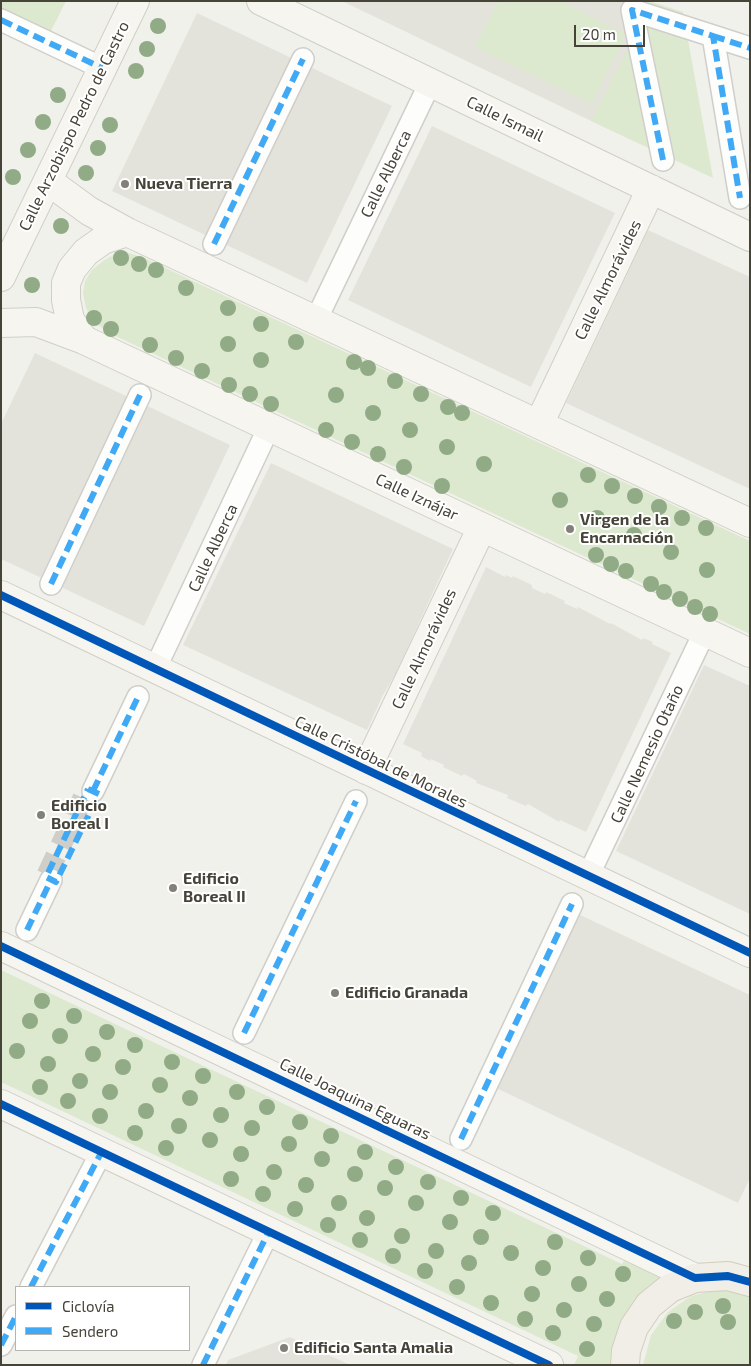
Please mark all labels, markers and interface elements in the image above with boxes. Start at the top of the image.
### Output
scale bar [576,15,647,47]
street label: Calle Arzobispo Pedro de Castro [15,18,133,234]
text: 20 m [582,25,616,43]
street label: Calle Ismail [463,92,547,146]
street label: Calle Alberca [357,127,415,221]
place label: Nueva Tierra [135,174,232,194]
marker: Nueva Tierra [119,178,131,190]
street label: Calle Almorávides [571,217,645,343]
street label: Calle Iznájar [373,469,461,525]
street label: Calle Alberca [184,501,242,595]
place label: Virgen de la Encarnación [580,510,673,548]
marker: Virgen de la Encarnación [564,523,576,535]
street label: Calle Almorávides [388,586,460,712]
street label: Calle Nemesio Otaño [606,682,688,826]
street label: Calle Cristóbal de Morales [292,712,470,812]
place label: Edificio Boreal I [51,796,109,834]
marker: Edificio Boreal I [35,809,47,821]
place label: Edificio Boreal II [183,869,246,907]
marker: Edificio Boreal II [167,882,179,894]
place label: Edificio Granada [345,983,468,1003]
marker: Edificio Granada [329,987,341,999]
street label: Calle Joaquina Eguaras [276,1054,434,1144]
legend [15,1286,190,1351]
text: Ciclovía [62,1297,114,1315]
text: Sendero [62,1322,118,1340]
place label: Edificio Santa Amalia [294,1338,453,1358]
marker: Edificio Santa Amalia [278,1342,290,1354]

